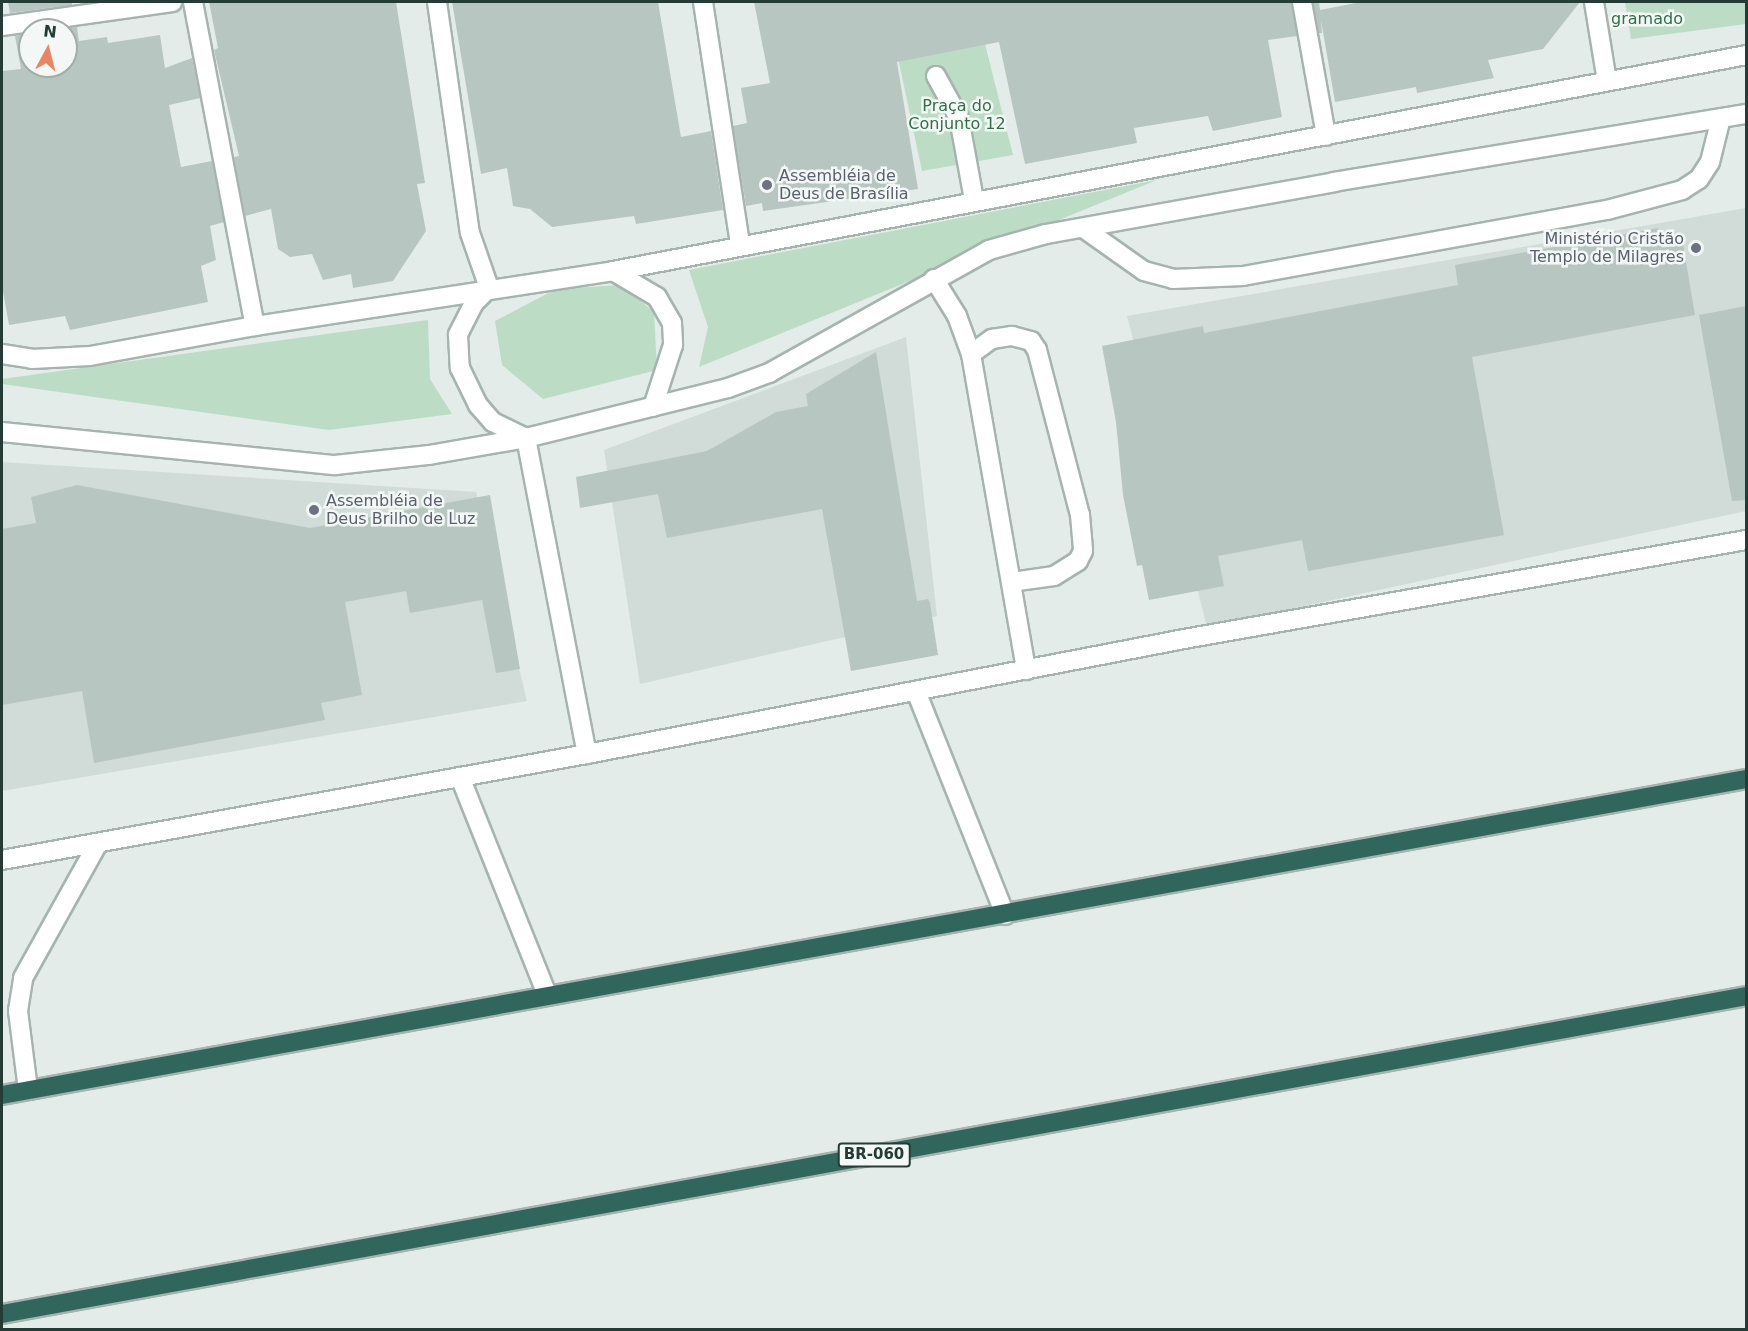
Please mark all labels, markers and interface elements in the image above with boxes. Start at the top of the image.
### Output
park label: gramado [1611,9,1683,29]
north arrow [18,18,78,78]
text: N [42,21,58,42]
park label: Praça do Conjunto 12 [908,96,1006,134]
place label: Assembléia de Deus de Brasília [779,166,909,204]
marker: Assembléia de Deus de Brasília [760,178,774,192]
place label: Ministério Cristão Templo de Milagres [1530,229,1684,267]
marker: Ministério Cristão Templo de Milagres [1689,241,1703,255]
place label: Assembléia de Deus Brilho de Luz [326,491,475,529]
marker: Assembléia de Deus Brilho de Luz [307,503,321,517]
road number: BR-060 [836,1143,912,1167]

